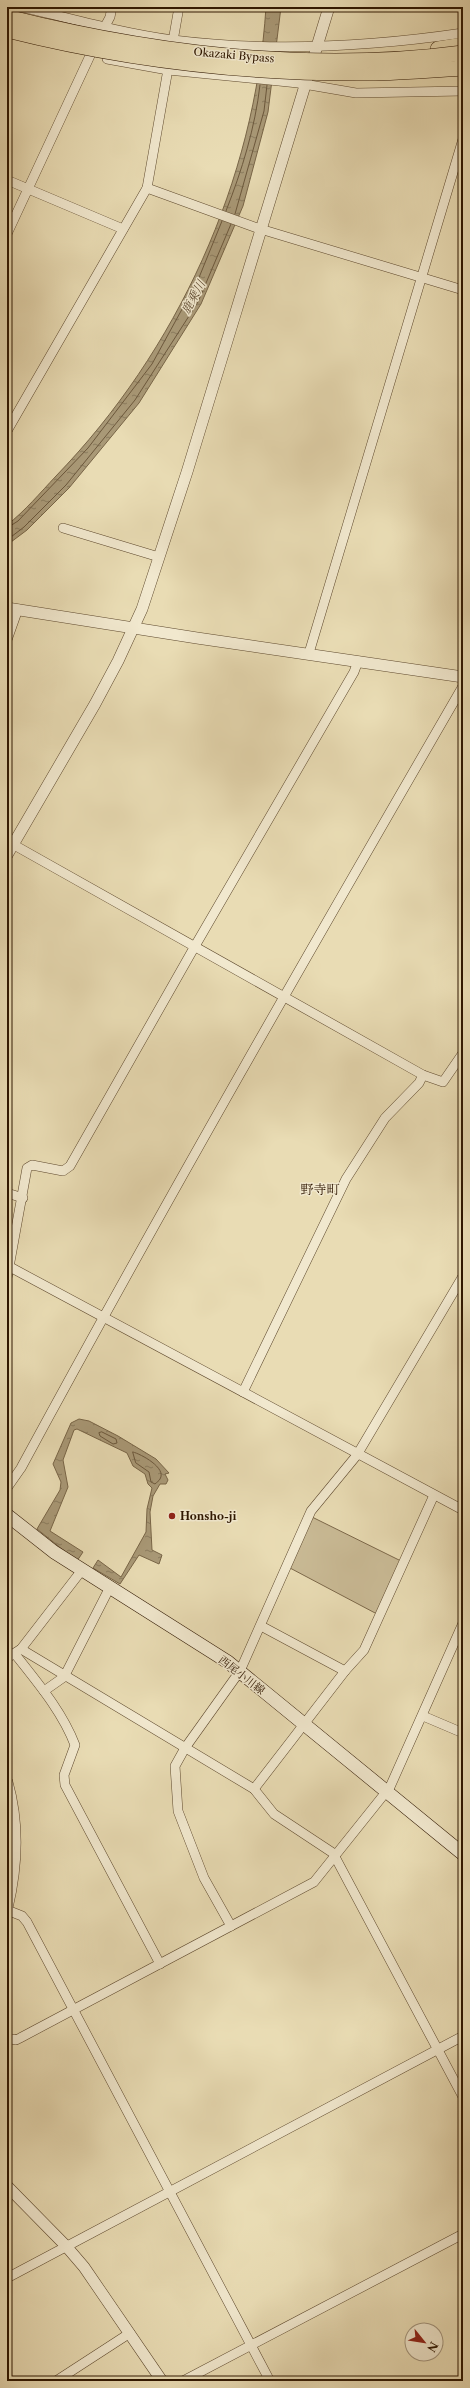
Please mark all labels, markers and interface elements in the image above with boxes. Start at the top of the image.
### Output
street label: Okazaki Bypass [193,44,275,66]
water label: 鹿乗川 [178,276,209,316]
district label: 野寺町 [300,1181,340,1197]
place label: Honsho-ji [180,1509,236,1523]
marker: Honsho-ji [167,1511,177,1521]
street label: 西尾小川線 [216,1653,268,1697]
north arrow [404,2322,444,2362]
text: N [424,2339,441,2355]

